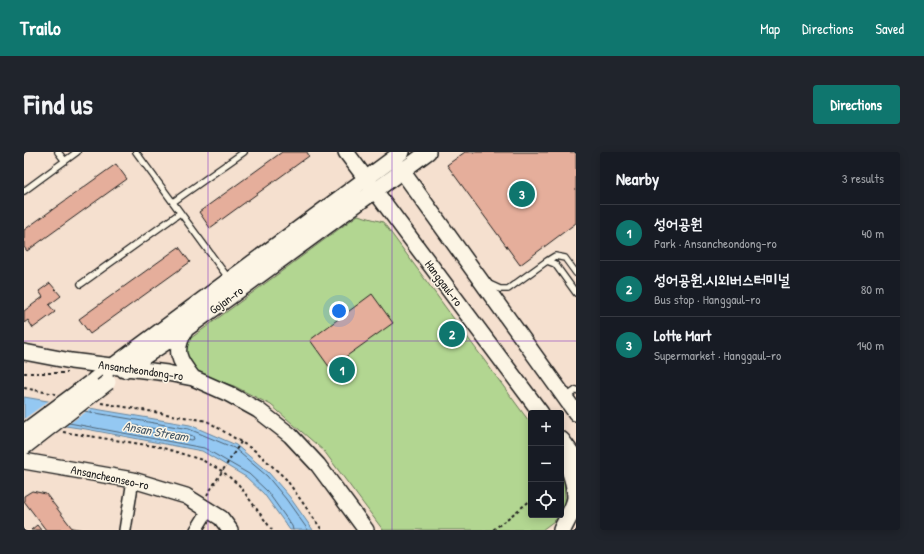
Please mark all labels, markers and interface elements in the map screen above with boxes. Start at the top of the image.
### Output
text: Trailo [20,15,61,41]
text: Map [760,19,780,38]
text: Directions [802,19,853,38]
text: Saved [875,19,904,38]
text: Find us [24,85,93,123]
button: Directions [813,85,900,124]
text: Nearby [616,167,659,190]
text: 3 results [842,169,884,187]
pin: 3 [509,179,535,209]
text: 성어공원 [654,213,702,234]
text: 1 [627,224,631,242]
text: 40 m [861,224,884,242]
text: Park · Ansancheondong-ro [654,234,777,252]
street label: Hanggaul-ro [421,257,467,310]
text: 성어공원.시외버스터미널 [654,269,790,290]
text: 2 [626,280,632,298]
text: 80 m [861,280,884,298]
street label: Gojan-ro [206,282,246,318]
text: Bus stop · Hanggaul-ro [654,290,761,308]
your location [329,301,349,321]
pin: 2 [439,319,465,349]
text: Lotte Mart [654,325,711,346]
text: 3 [626,336,632,354]
text: 140 m [857,336,884,354]
text: Supermarket · Hanggaul-ro [654,346,781,364]
pin: 1 [329,355,355,385]
street label: Ansancheondong-ro [98,356,185,384]
map controls [528,410,564,518]
button: + [528,410,564,446]
water label: Ansan Stream [122,416,191,446]
button: − [528,446,564,482]
street label: Ansancheonseo-ro [69,460,151,494]
button: locate [528,482,564,518]

